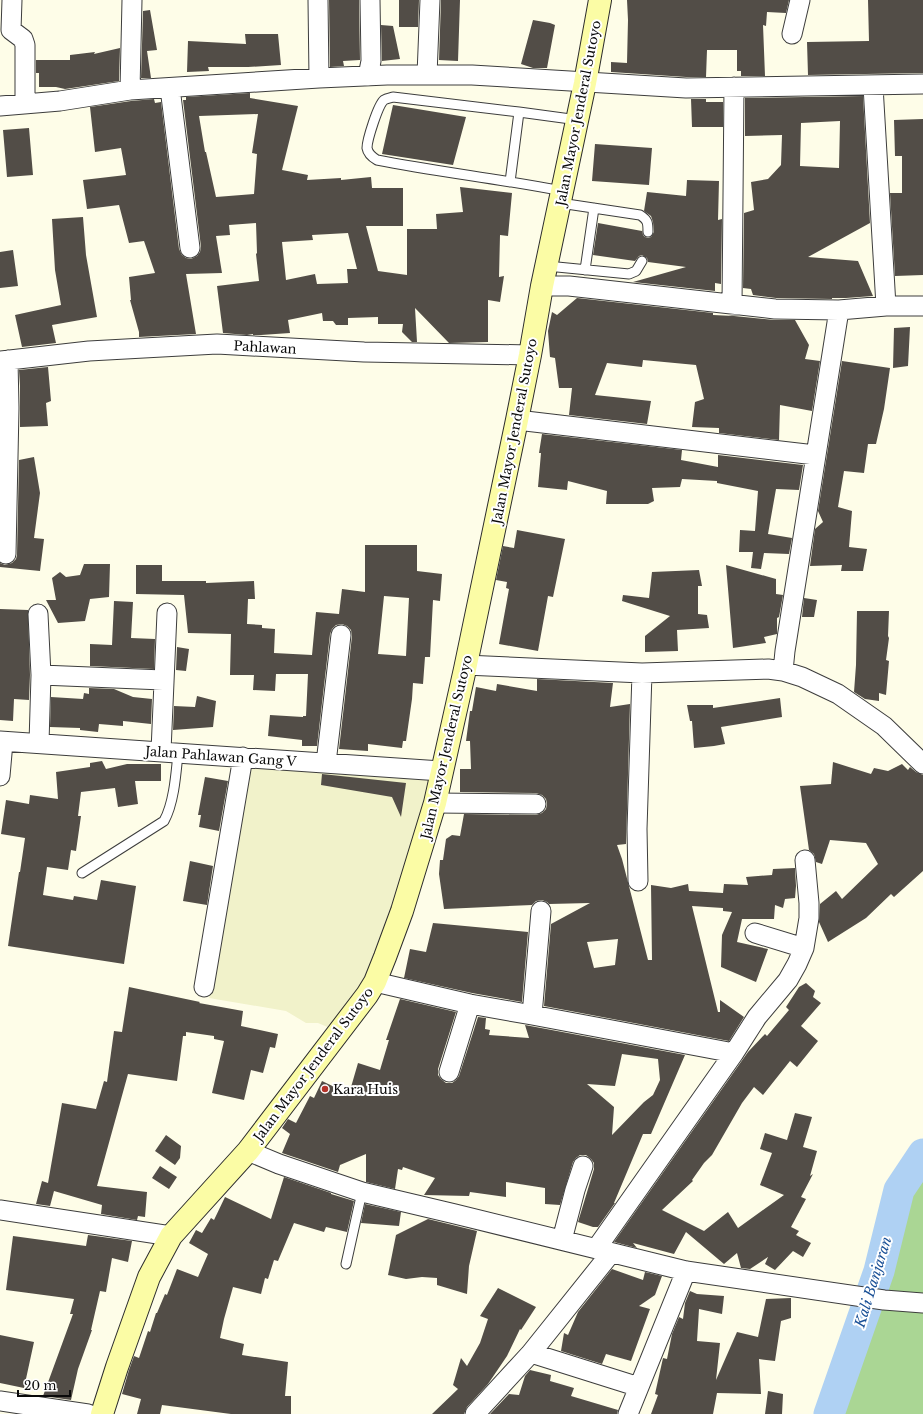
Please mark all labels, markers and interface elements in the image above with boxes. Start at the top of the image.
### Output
street label: Jalan Mayor Jenderal Sutoyo [552,19,605,209]
street label: Pahlawan [233,337,297,358]
street label: Jalan Mayor Jenderal Sutoyo [488,337,541,527]
street label: Jalan Mayor Jenderal Sutoyo [417,653,476,843]
street label: Jalan Pahlawan Gang V [143,743,298,770]
street label: Jalan Mayor Jenderal Sutoyo [249,984,377,1146]
place label: Kara Huis [333,1081,398,1098]
marker: Kara Huis [320,1084,330,1094]
water label: Kali Banjaran [850,1234,895,1331]
scale bar [18,1372,70,1398]
text: 20 m [24,1378,56,1393]

